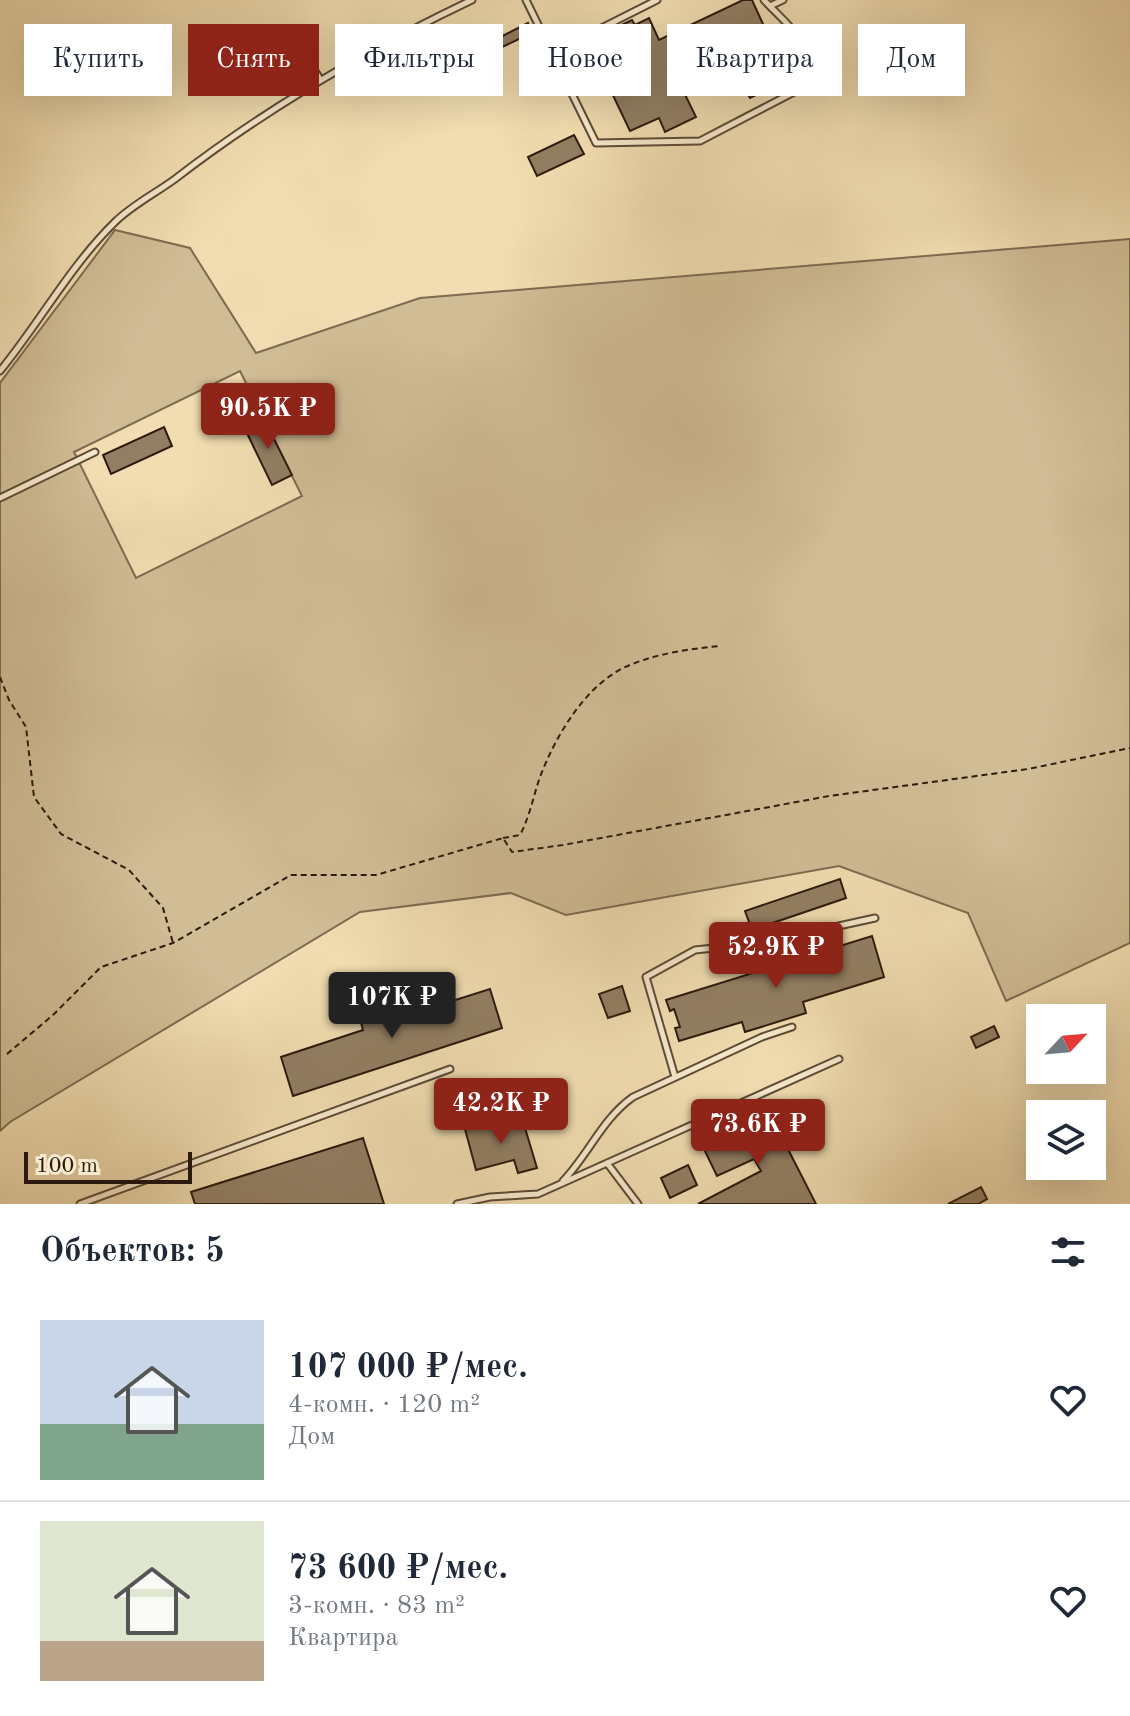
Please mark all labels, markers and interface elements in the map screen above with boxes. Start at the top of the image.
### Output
chip: Купить [24,24,172,96]
chip: Снять [188,24,319,96]
chip: Фильтры [335,24,503,96]
chip: Новое [519,24,651,96]
chip: Квартира [667,24,842,96]
chip: Дом [858,24,965,96]
pin: 90.5K ₽ [194,383,342,451]
text: 90.5K ₽ [219,396,317,422]
pin: 52.9K ₽ [702,922,850,990]
text: 52.9K ₽ [727,935,825,961]
pin: 107K ₽ [327,972,457,1040]
text: 107K ₽ [347,985,437,1011]
north arrow [1026,1004,1106,1084]
map controls [1026,1004,1106,1180]
pin: 42.2K ₽ [427,1078,575,1146]
text: 42.2K ₽ [452,1091,550,1117]
pin: 73.6K ₽ [684,1099,832,1167]
button: layers [1026,1100,1106,1180]
text: 73.6K ₽ [709,1112,807,1138]
scale bar [24,1148,192,1184]
text: 100 m [36,1155,98,1177]
icon: filters [1046,1230,1090,1274]
text: Объектов: 5 [40,1235,225,1269]
text: 107 000 ₽/мес. [288,1351,528,1385]
icon: home [104,1352,200,1448]
icon: heart [1046,1378,1090,1422]
text: 4-комн. · 120 m² [288,1392,480,1418]
text: Дом [288,1424,335,1450]
text: 73 600 ₽/мес. [288,1552,508,1586]
icon: home [104,1553,200,1649]
icon: heart [1046,1579,1090,1623]
text: 3-комн. · 83 m² [288,1593,465,1619]
text: Квартира [288,1625,398,1651]

